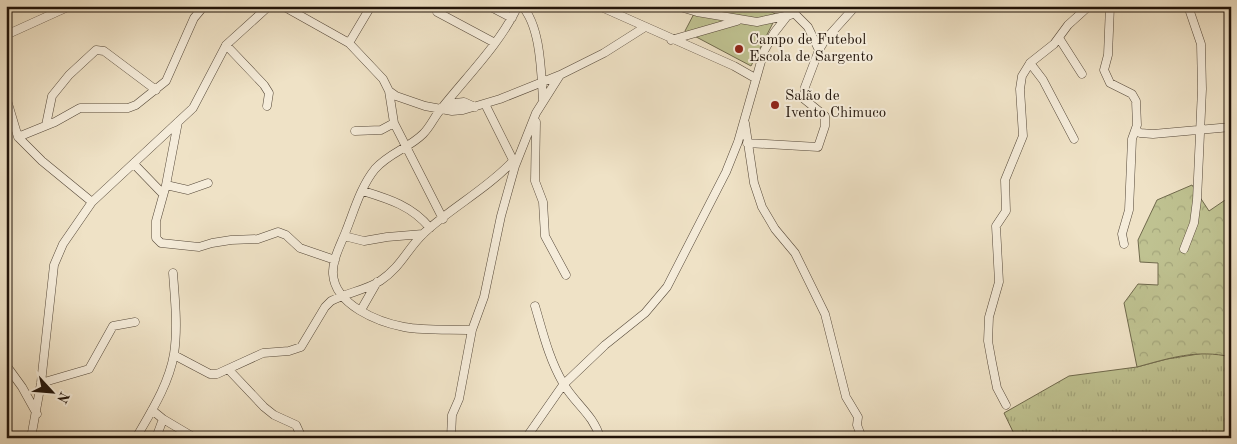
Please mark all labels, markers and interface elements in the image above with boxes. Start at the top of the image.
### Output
place label: Campo de Futebol Escola de Sargento [749,33,873,65]
marker: Campo de Futebol Escola de Sargento [733,43,745,55]
place label: Salão de Ivento Chimuco [785,89,886,121]
marker: Salão de Ivento Chimuco [769,99,781,111]
north arrow [28,366,78,416]
text: N [54,389,71,405]

